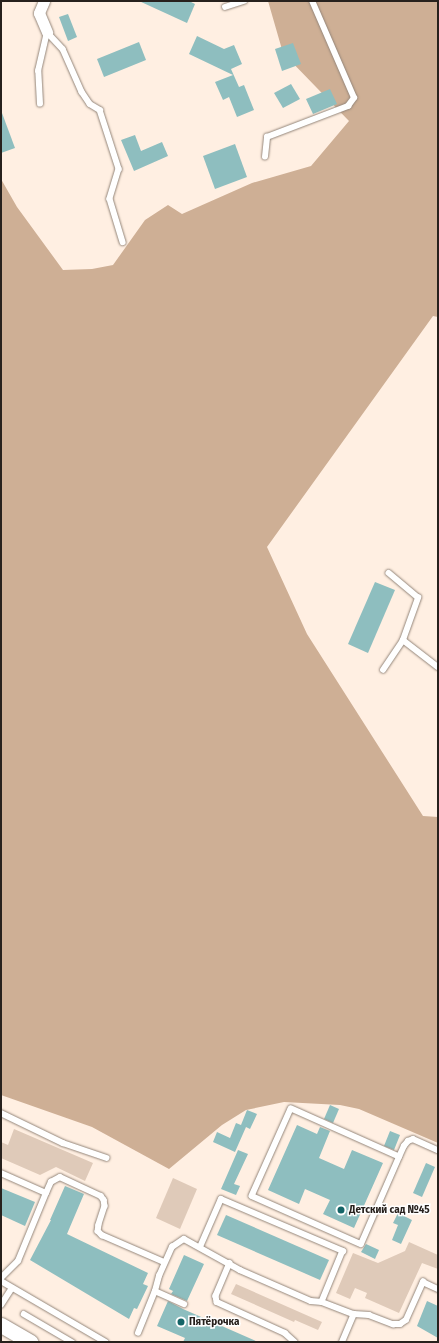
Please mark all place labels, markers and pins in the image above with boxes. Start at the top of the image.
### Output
place label: Детский сад №45 [349,1203,430,1217]
marker: Детский сад №45 [336,1205,346,1215]
place label: Пятёрочка [189,1315,239,1329]
marker: Пятёрочка [176,1317,186,1327]

